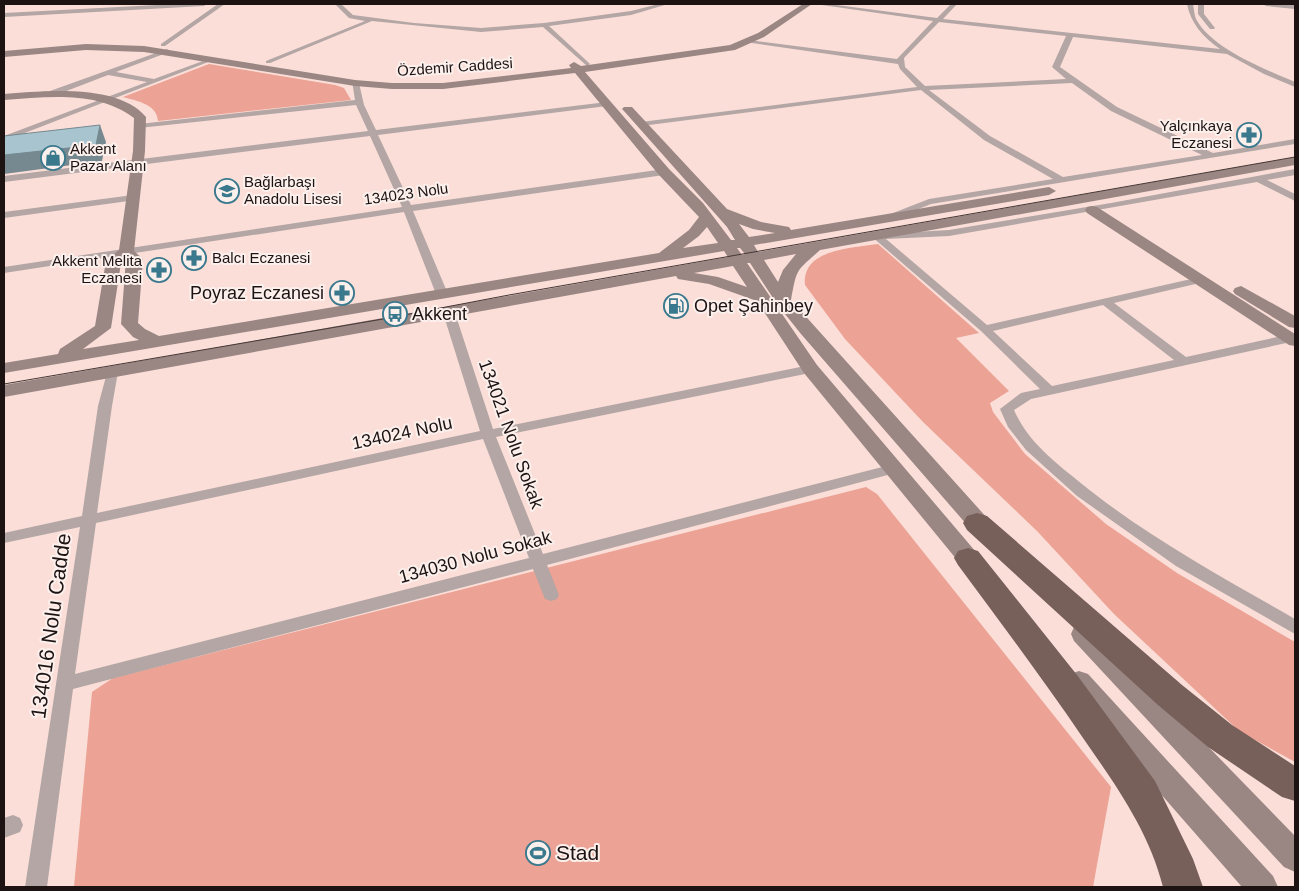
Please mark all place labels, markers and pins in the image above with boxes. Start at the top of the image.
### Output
place label: Yalçınkaya Eczanesi [1160,117,1233,151]
pharmacy icon: Yalçınkaya Eczanesi [1236,122,1262,148]
place label: Akkent Pazar Alanı [70,140,147,174]
shop icon: Akkent Pazar Alanı [40,145,66,171]
place label: Bağlarbaşı Anadolu Lisesi [244,173,342,207]
school or university icon: Bağlarbaşı Anadolu Lisesi [214,178,240,204]
pharmacy icon: Balcı Eczanesi [181,245,207,271]
place label: Balcı Eczanesi [212,249,310,266]
place label: Akkent Melita Eczanesi [52,252,143,286]
pharmacy icon: Akkent Melita Eczanesi [146,257,172,283]
pharmacy icon: Poyraz Eczanesi [329,280,355,306]
place label: Poyraz Eczanesi [190,283,324,303]
fuel station icon: Opet Şahinbey [663,293,689,319]
place label: Opet Şahinbey [694,296,813,316]
bus stop icon: Akkent [382,301,408,327]
place label: Akkent [412,304,467,324]
sports icon: Stad [525,840,551,866]
place label: Stad [556,841,599,864]

